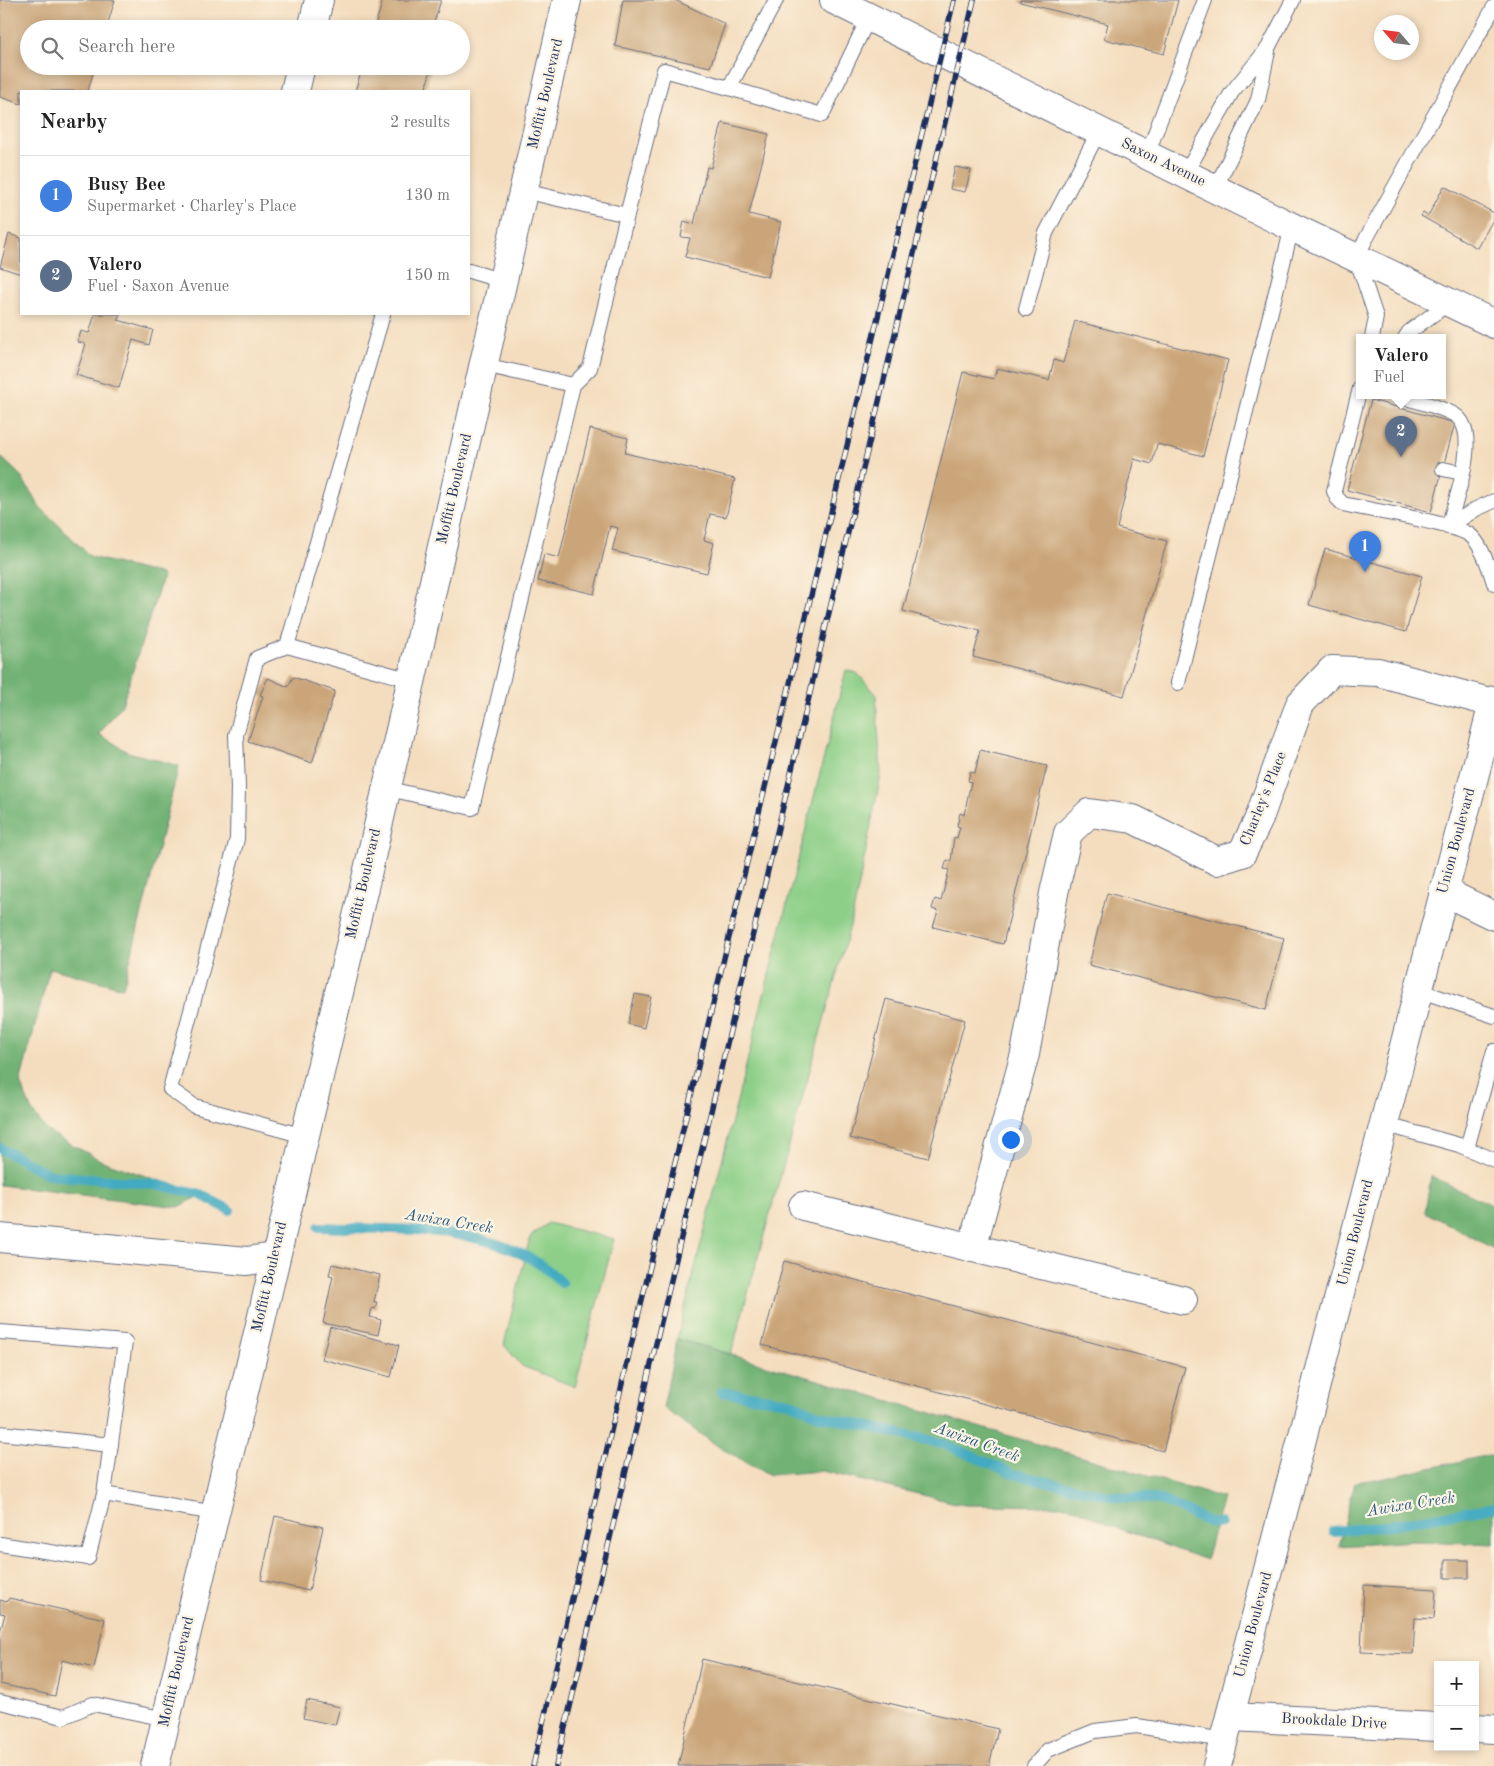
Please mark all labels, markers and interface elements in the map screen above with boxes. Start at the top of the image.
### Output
north arrow [1374,15,1419,60]
search box [20,20,470,75]
icon: search [38,34,66,62]
street label: Moffitt Boulevard [526,37,566,151]
text: Search here [78,38,175,57]
text: Nearby [40,112,108,133]
text: 2 results [390,115,450,131]
street label: Saxon Avenue [1119,136,1208,190]
text: Busy Bee [87,176,166,195]
text: 1 [51,188,61,204]
text: 130 m [405,188,450,204]
text: Supermarket · Charley's Place [87,199,296,215]
text: Valero [87,256,142,275]
text: 2 [51,268,61,284]
text: 150 m [405,268,450,284]
text: Fuel · Saxon Avenue [87,279,229,295]
popup [1356,334,1446,399]
text: Valero [1373,347,1429,366]
text: Fuel [1373,370,1404,386]
pin: 2 [1385,416,1417,457]
street label: Moffitt Boulevard [435,432,475,546]
pin: 1 [1349,531,1381,572]
street label: Charley's Place [1238,750,1290,848]
street label: Union Boulevard [1436,786,1478,896]
street label: Moffitt Boulevard [344,827,384,941]
your location [998,1127,1024,1153]
street label: Union Boulevard [1336,1178,1377,1288]
water label: Awixa Creek [403,1207,494,1237]
street label: Moffitt Boulevard [250,1220,290,1334]
water label: Awixa Creek [931,1420,1022,1466]
water label: Awixa Creek [1365,1490,1456,1520]
street label: Union Boulevard [1233,1570,1275,1680]
street label: Moffitt Boulevard [157,1615,197,1729]
map controls [1434,1661,1479,1751]
button: + [1434,1661,1479,1706]
button: − [1434,1706,1479,1751]
street label: Brookdale Drive [1281,1712,1387,1732]

